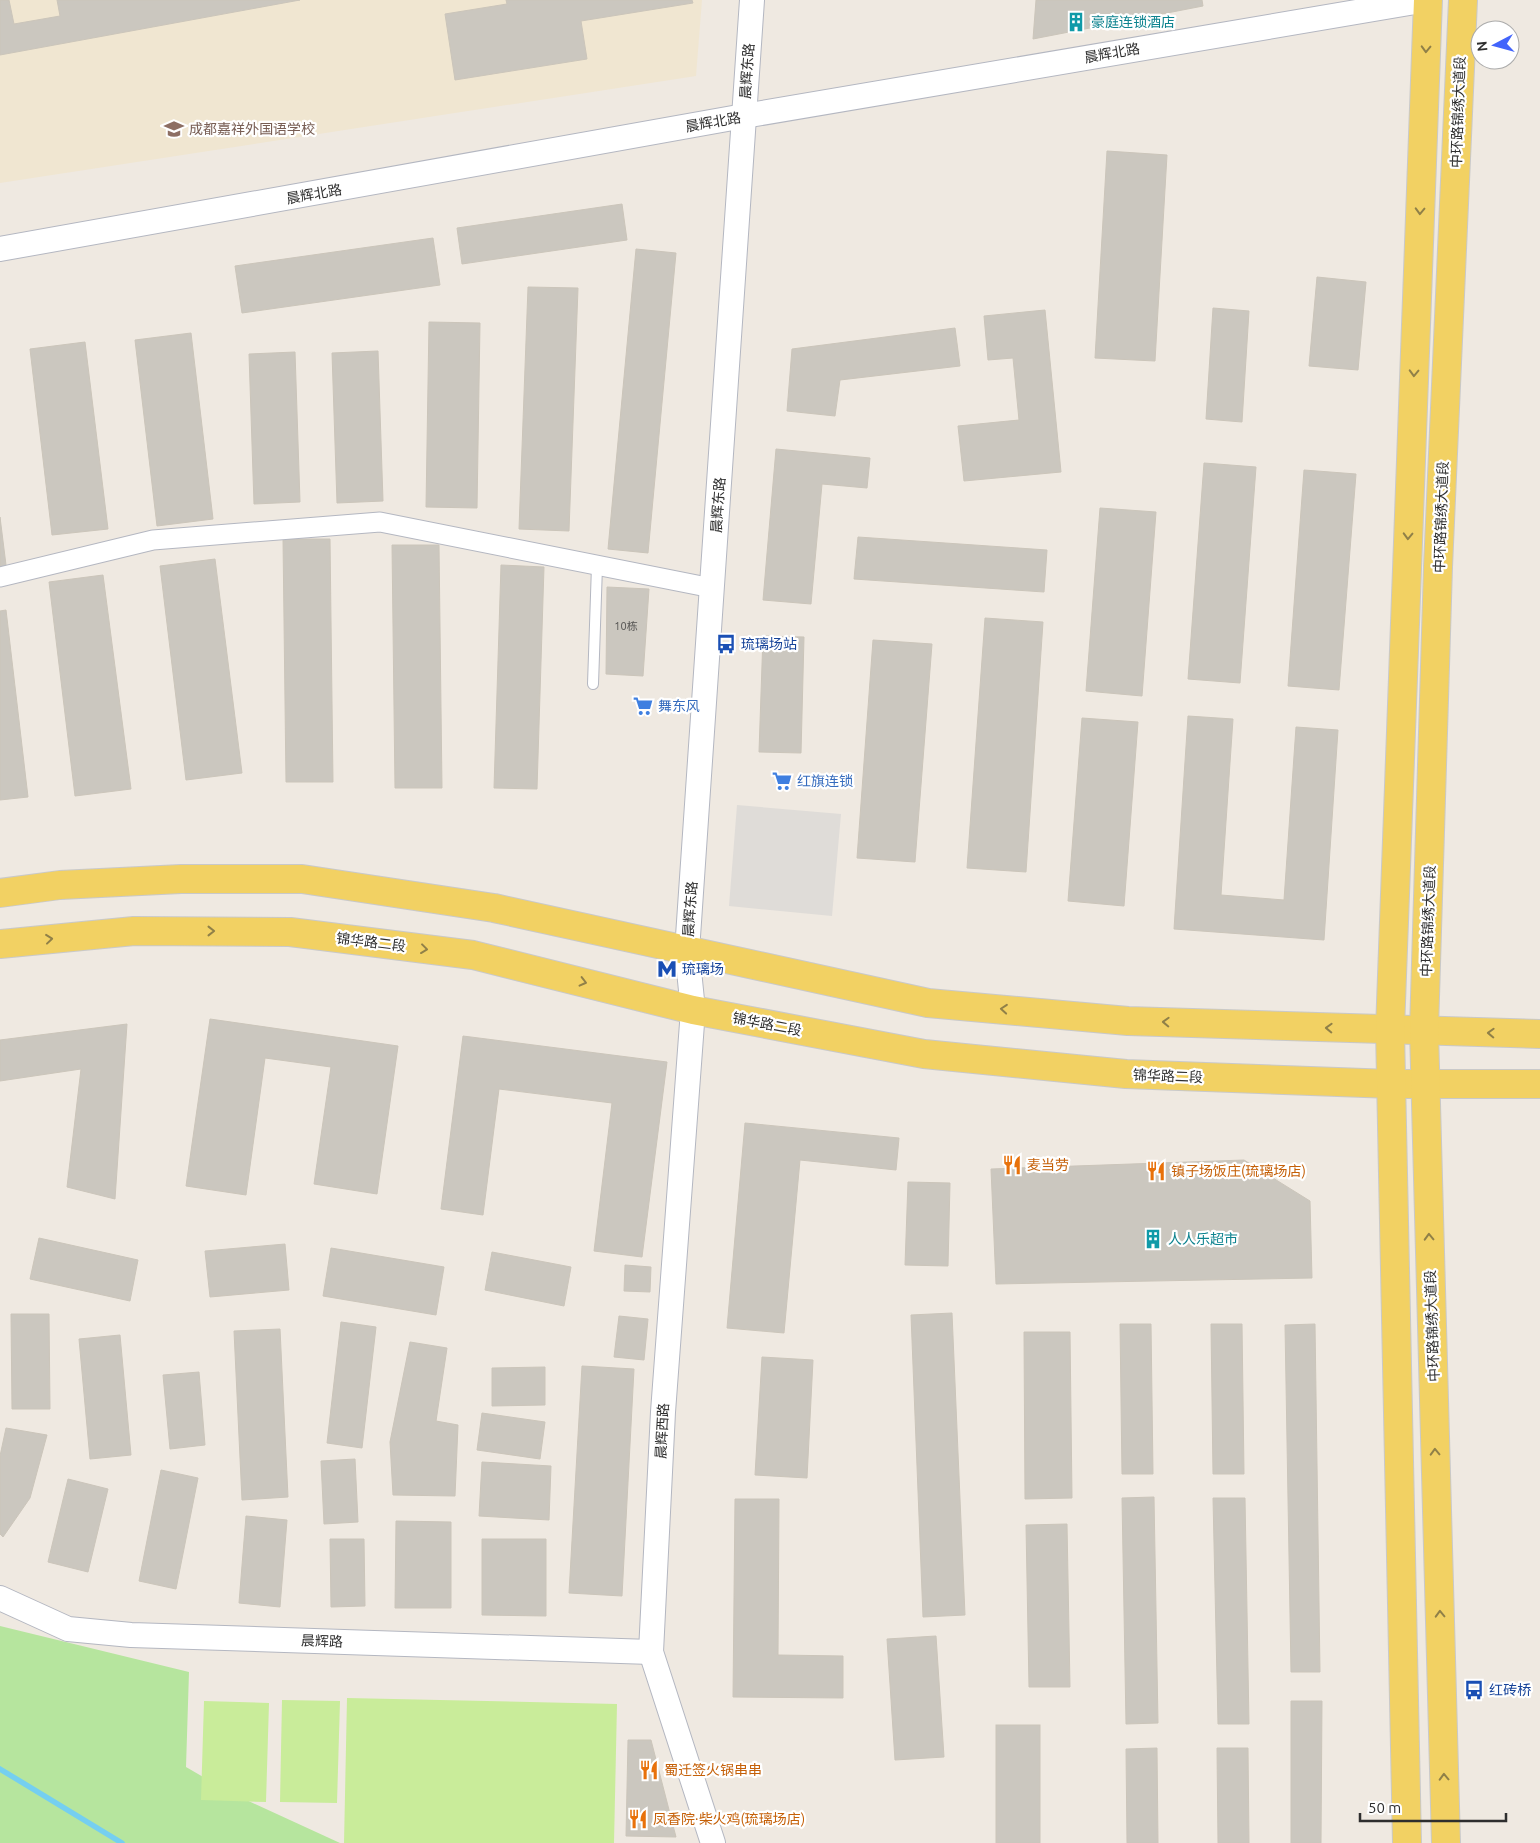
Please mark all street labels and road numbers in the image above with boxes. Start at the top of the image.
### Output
street label: 晨辉北路 [1083,40,1141,66]
street label: 晨辉东路 [737,43,757,99]
street label: 中环路锦绣大道段 [1448,56,1468,168]
street label: 晨辉北路 [684,109,742,135]
street label: 晨辉北路 [285,181,343,207]
street label: 中环路锦绣大道段 [1431,461,1451,573]
street label: 晨辉东路 [708,477,728,533]
street label: 中环路锦绣大道段 [1418,865,1438,977]
street label: 晨辉东路 [680,881,700,937]
street label: 锦华路二段 [335,930,407,954]
street label: 锦华路二段 [731,1009,803,1039]
street label: 锦华路二段 [1133,1067,1203,1085]
street label: 中环路锦绣大道段 [1422,1270,1442,1382]
street label: 晨辉西路 [653,1403,671,1459]
street label: 晨辉路 [301,1632,343,1650]

